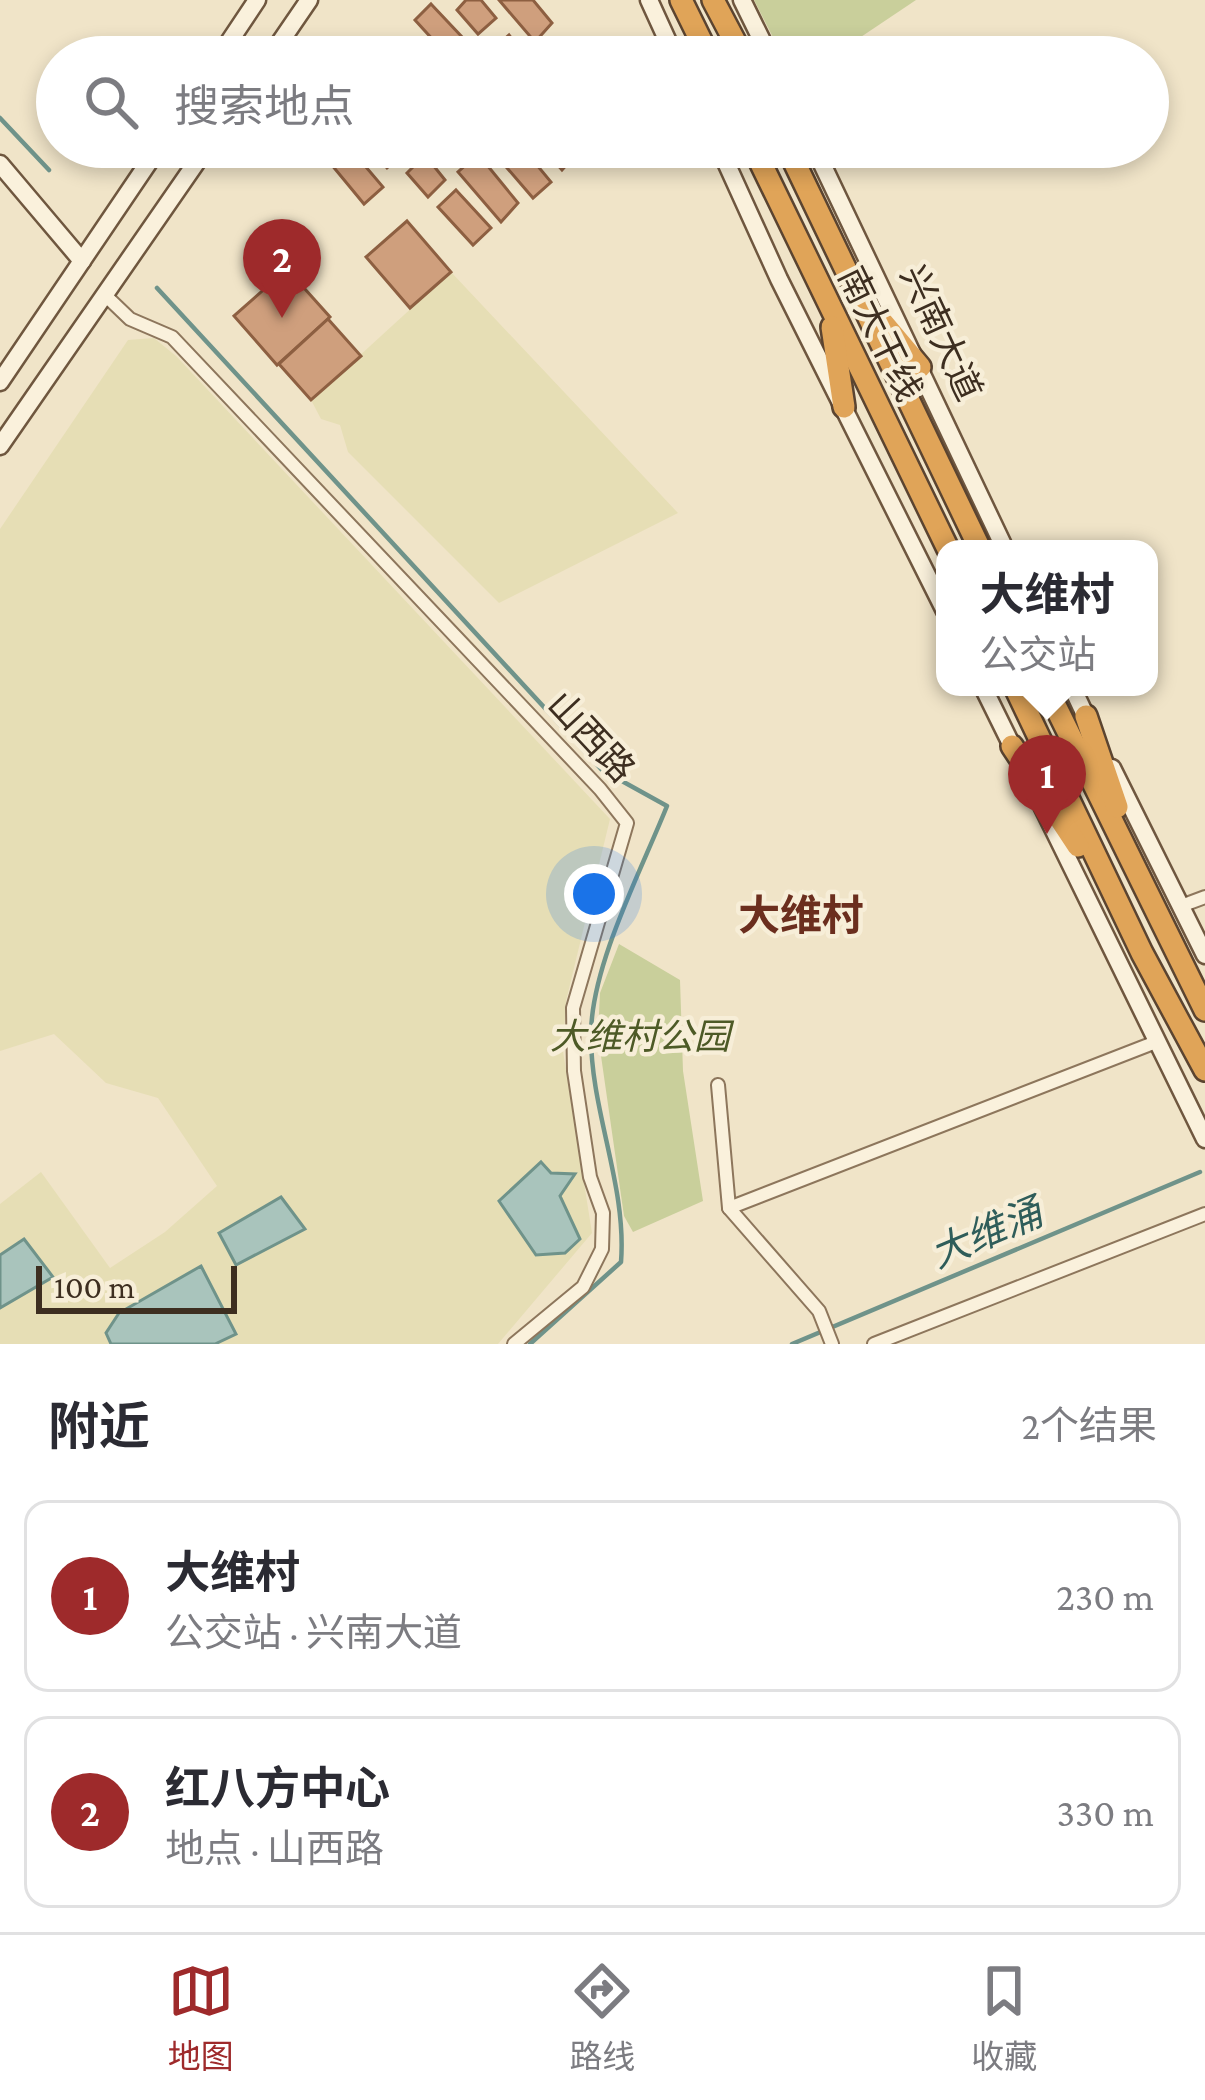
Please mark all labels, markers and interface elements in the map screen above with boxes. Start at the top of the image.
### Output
search box [36,36,1169,168]
icon: search [78,69,144,135]
text: 搜索地点 [174,82,354,132]
pin: 2 [243,219,321,318]
street label: 兴南大道 [892,259,990,407]
street label: 南大干线 [830,261,930,407]
popup [936,540,1158,696]
text: 大维村 [979,570,1115,620]
text: 公交站 [979,633,1097,676]
street label: 山西路 [540,684,642,790]
pin: 1 [1008,735,1086,834]
your location [564,864,624,924]
district label: 大维村 [738,892,864,939]
park label: 大维村公园 [550,1017,735,1057]
water label: 大维涌 [924,1189,1052,1276]
scale bar [36,1260,237,1313]
text: 100 m [54,1268,135,1305]
text: 附近 [48,1398,150,1455]
text: 2个结果 [1021,1404,1157,1447]
text: 大维村 [165,1548,300,1598]
text: 1 [83,1575,97,1618]
text: 230 m [1056,1575,1154,1618]
text: 公交站 · 兴南大道 [165,1611,462,1654]
text: 红八方中心 [165,1764,390,1814]
text: 2 [80,1791,100,1834]
text: 330 m [1056,1791,1154,1834]
text: 地点 · 山西路 [165,1827,384,1870]
tab: 地图 [168,1958,234,2078]
tab: 路线 [569,1958,635,2078]
tab: 收藏 [971,1958,1037,2078]

